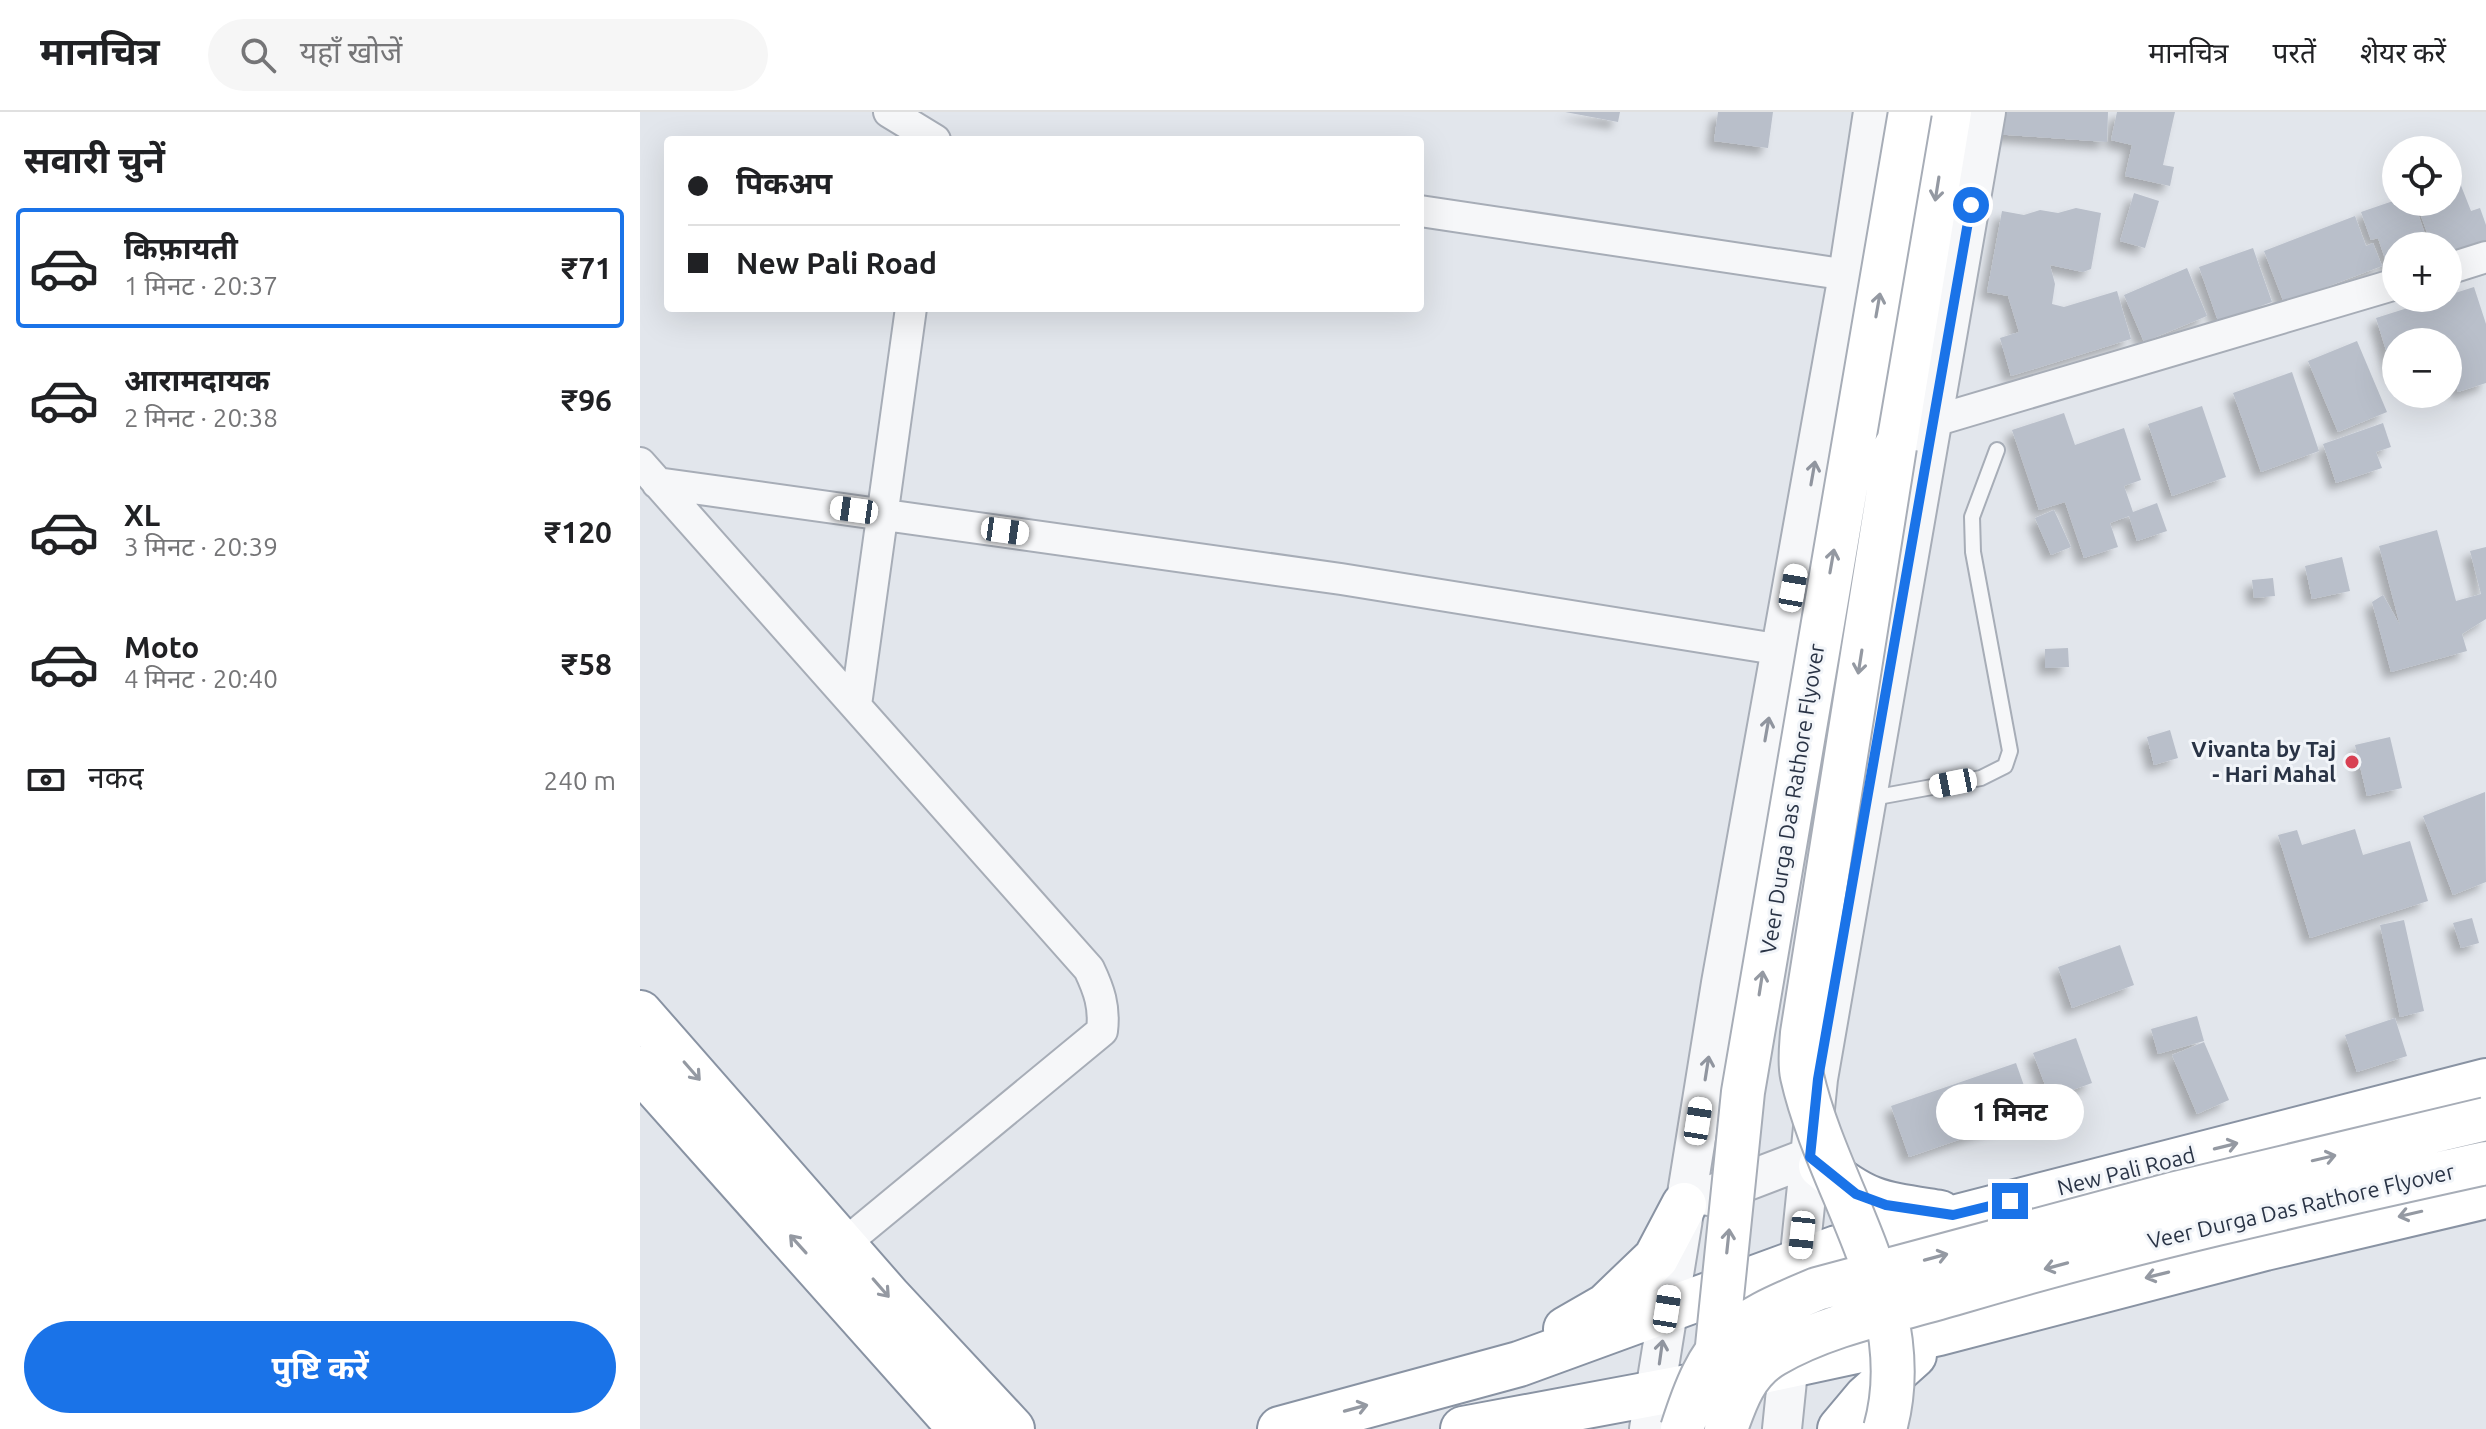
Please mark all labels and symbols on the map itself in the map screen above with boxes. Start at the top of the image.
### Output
one-way arrow [1929,176,1944,201]
route start [1953,187,1989,223]
one-way arrow [1871,293,1886,319]
one-way arrow [1806,461,1821,486]
car [829,495,879,525]
car [980,516,1030,546]
one-way arrow [1825,549,1840,574]
car [1777,562,1809,614]
street label: Veer Durga Das Rathore Flyover [1755,641,1829,956]
one-way arrow [1851,649,1866,674]
one-way arrow [1761,717,1776,742]
place label: Vivanta by Taj - Hari Mahal [2191,736,2336,786]
marker: Vivanta by Taj - Hari Mahal [2343,753,2361,771]
car [1927,767,1979,799]
one-way arrow [1755,971,1770,997]
one-way arrow [1700,1055,1715,1081]
one-way arrow [682,1060,700,1081]
callout: 1 मिनट [1936,1085,2084,1141]
car [1682,1095,1714,1147]
one-way arrow [2213,1137,2239,1152]
street label: New Pali Road [2054,1141,2197,1200]
one-way arrow [2310,1150,2336,1165]
street label: Veer Durga Das Rathore Flyover [2145,1158,2457,1253]
route end [1992,1183,2028,1219]
one-way arrow [2398,1207,2423,1222]
car [1788,1210,1816,1260]
one-way arrow [1720,1228,1735,1255]
one-way arrow [790,1235,808,1255]
one-way arrow [1923,1249,1949,1264]
one-way arrow [2044,1259,2070,1274]
one-way arrow [2145,1269,2171,1284]
one-way arrow [872,1277,890,1297]
car [1651,1283,1683,1335]
one-way arrow [1654,1340,1669,1365]
one-way arrow [1342,1400,1368,1415]

